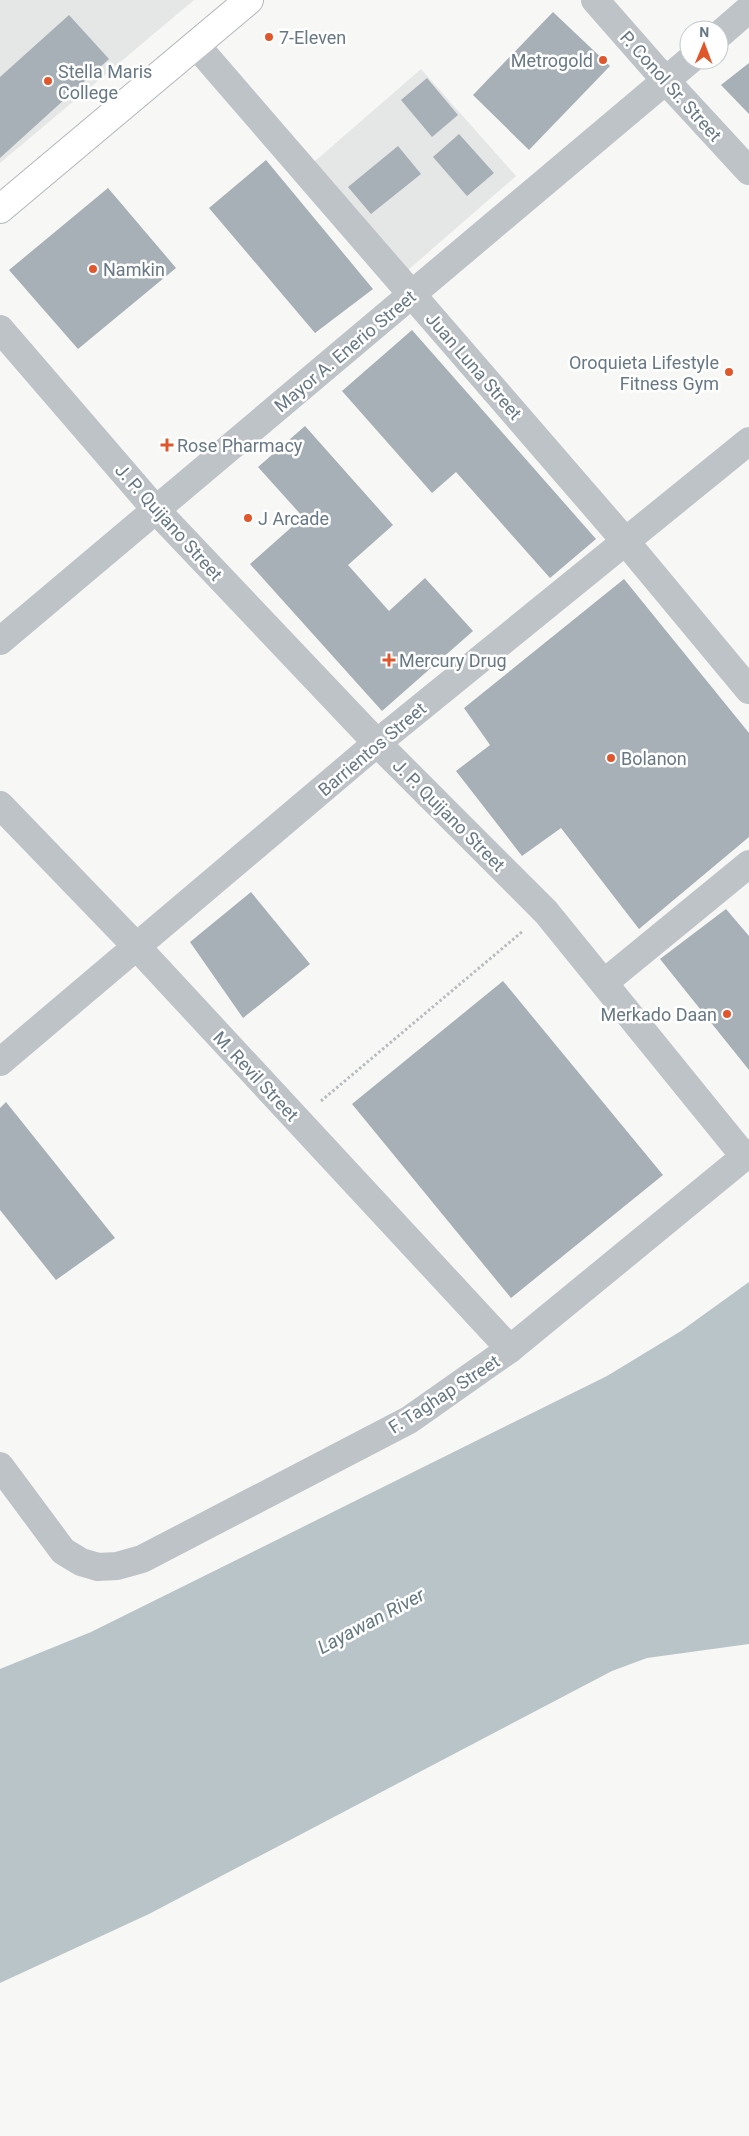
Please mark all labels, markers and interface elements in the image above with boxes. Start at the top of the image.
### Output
north arrow [679,20,729,70]
text: N [699,24,709,40]
place label: 7-Eleven [279,27,346,48]
street label: P. Conol Sr. Street [616,27,726,146]
marker: 7-Eleven [263,31,275,43]
place label: Metrogold [511,50,593,71]
marker: Metrogold [597,54,609,66]
place label: Stella Maris College [58,61,152,103]
marker: Stella Maris College [42,75,54,87]
place label: Namkin [103,259,165,280]
marker: Namkin [87,263,99,275]
street label: Mayor A. Enerio Street [270,286,420,416]
street label: Juan Luna Street [422,308,526,424]
place label: Oroquieta Lifestyle Fitness Gym [569,352,719,394]
marker: Oroquieta Lifestyle Fitness Gym [723,366,735,378]
place label: Rose Pharmacy [177,435,303,456]
marker: Rose Pharmacy [161,439,173,451]
street label: J. P. Quijano Street [111,459,227,585]
place label: J Arcade [258,508,329,529]
marker: J Arcade [242,512,254,524]
place label: Mercury Drug [399,650,507,671]
marker: Mercury Drug [383,654,395,666]
street label: Barrientos Street [314,698,430,800]
place label: Bolanon [621,748,687,769]
marker: Bolanon [605,752,617,764]
street label: J. P. Quijano Street [389,755,509,875]
place label: Merkado Daan [601,1004,717,1025]
marker: Merkado Daan [721,1008,733,1020]
street label: M. Revil Street [209,1027,303,1125]
street label: F. Taghap Street [385,1350,504,1438]
water label: Layawan River [314,1583,429,1659]

